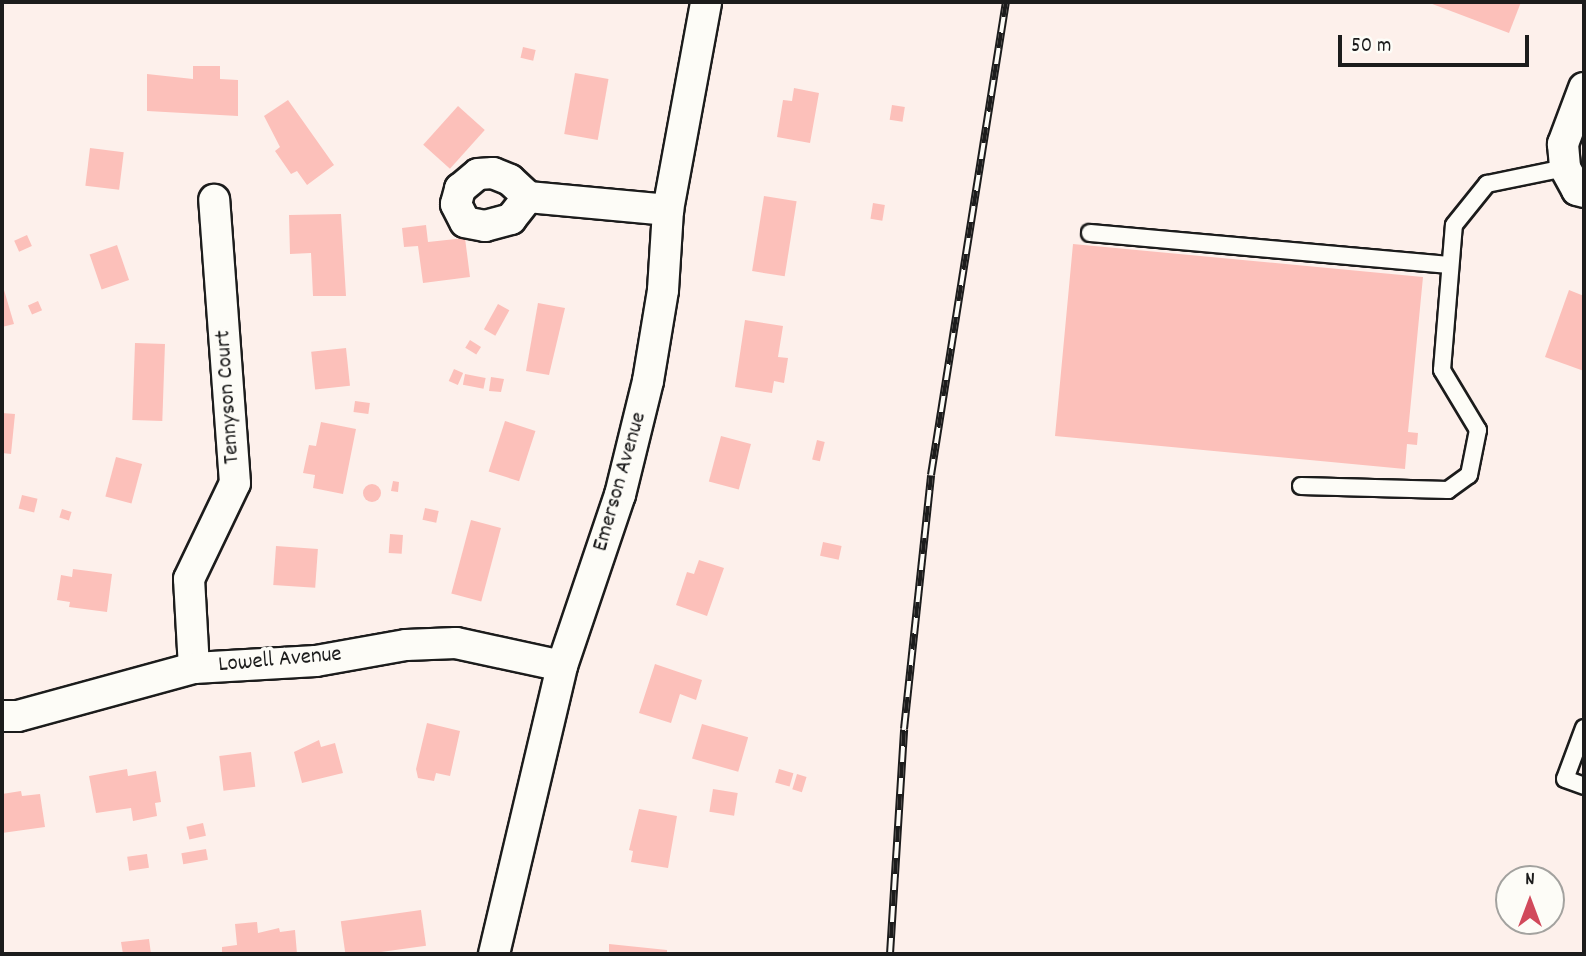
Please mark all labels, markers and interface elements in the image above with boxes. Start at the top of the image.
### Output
scale bar [1341,21,1532,65]
text: 50 m [1351,32,1391,62]
street label: Tennyson Court [211,329,247,465]
street label: Emerson Avenue [588,409,654,555]
street label: Lowell Avenue [217,642,343,680]
north arrow [1495,865,1565,935]
text: N [1525,867,1535,894]

